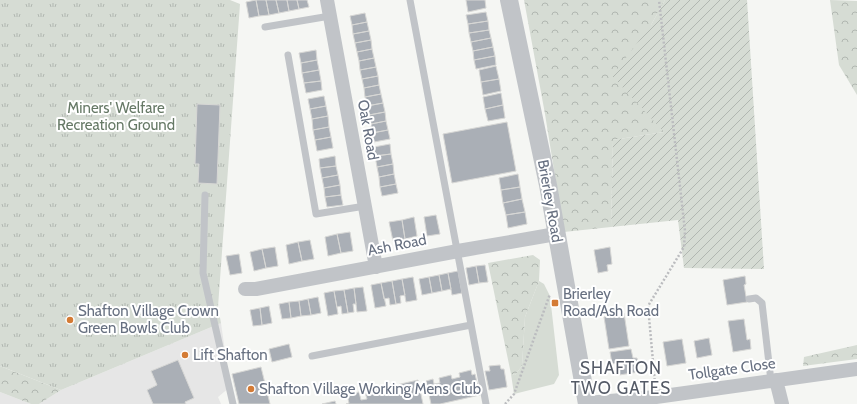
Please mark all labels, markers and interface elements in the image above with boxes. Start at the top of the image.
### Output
street label: Oak Road [354,98,382,162]
park label: Miners' Welfare Recreation Ground [57,99,175,134]
street label: Brierley Road [534,158,566,244]
street label: Ash Road [366,230,428,260]
place label: Brierley Road/Ash Road [563,285,659,320]
marker: Brierley Road/Ash Road [550,298,560,308]
place label: Shafton Village Crown Green Bowls Club [78,302,219,337]
marker: Shafton Village Crown Green Bowls Club [65,315,75,325]
place label: Lift Shafton [193,346,268,364]
marker: Lift Shafton [180,350,190,360]
street label: Tollgate Close [687,354,777,384]
district label: SHAFTON TWO GATES [571,358,671,398]
place label: Shafton Village Working Mens Club [259,380,481,398]
marker: Shafton Village Working Mens Club [246,384,256,394]

